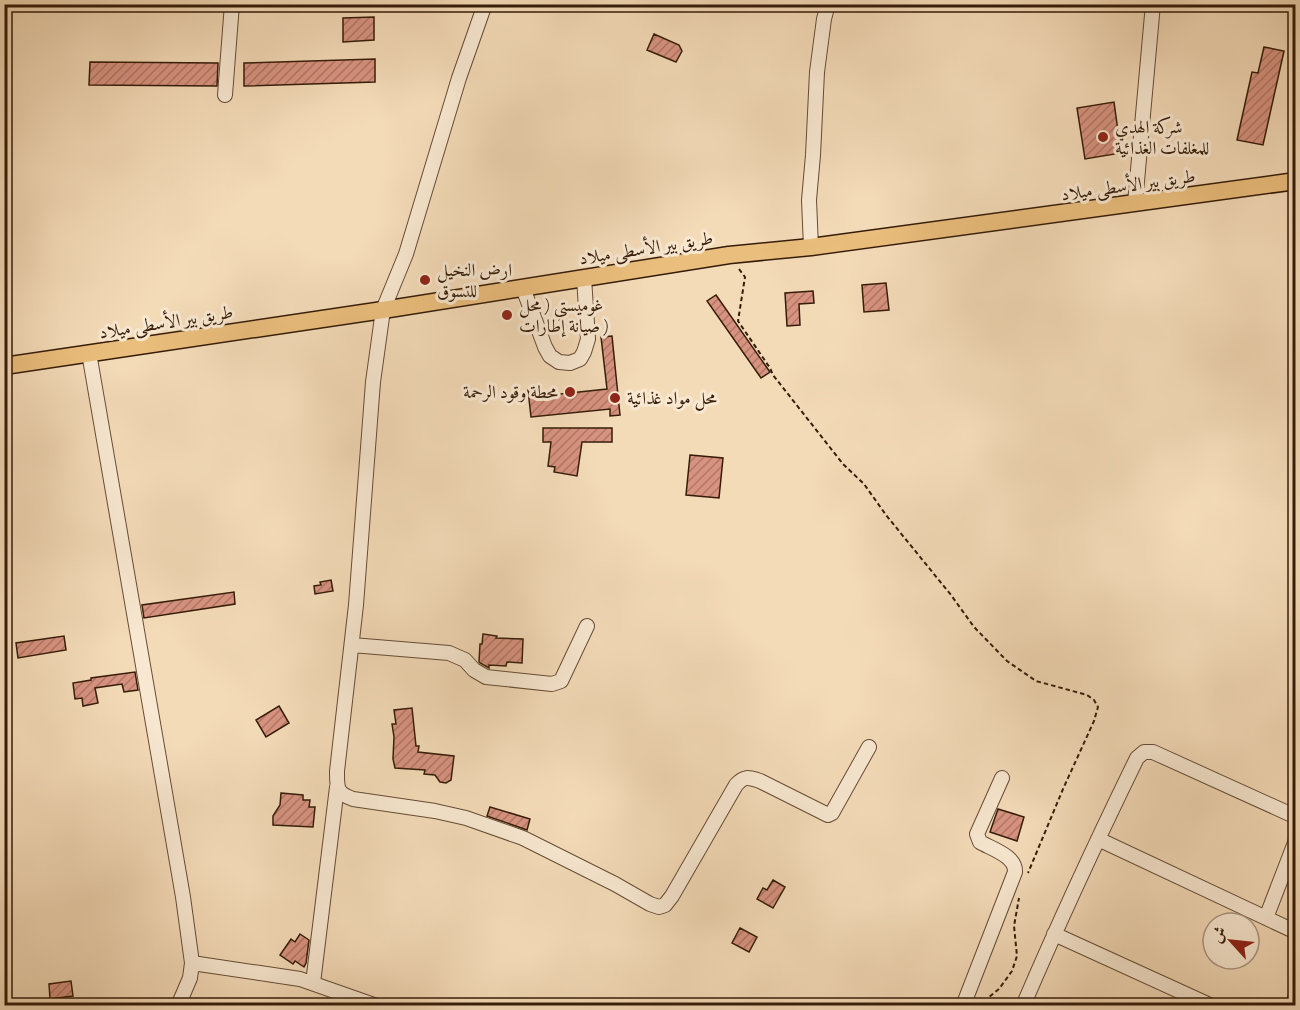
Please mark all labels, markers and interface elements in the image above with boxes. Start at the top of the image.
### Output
place label: شركة الهدي للمغلفات الغذائية [1115,116,1209,160]
marker: شركة الهدي للمغلفات الغذائية [1096,130,1110,144]
street label: طريق بير الأسطى ميلاد [1059,163,1197,206]
street label: طريق بير الأسطى ميلاد [577,225,715,270]
place label: ارض النخيل للتسوق [437,259,512,303]
marker: ارض النخيل للتسوق [418,273,432,287]
place label: غوميستي ( محل صيانة إطارات ) [519,294,609,338]
street label: طريق بير الأسطى ميلاد [97,299,235,344]
marker: غوميستي ( محل صيانة إطارات ) [500,308,514,322]
place label: محطة وقود الرحمة [463,381,558,404]
marker: محطة وقود الرحمة [563,385,577,399]
place label: محل مواد غذائية [627,387,717,411]
marker: محل مواد غذائية [608,391,622,405]
north arrow [1201,911,1261,971]
text: ش [1206,923,1231,946]

